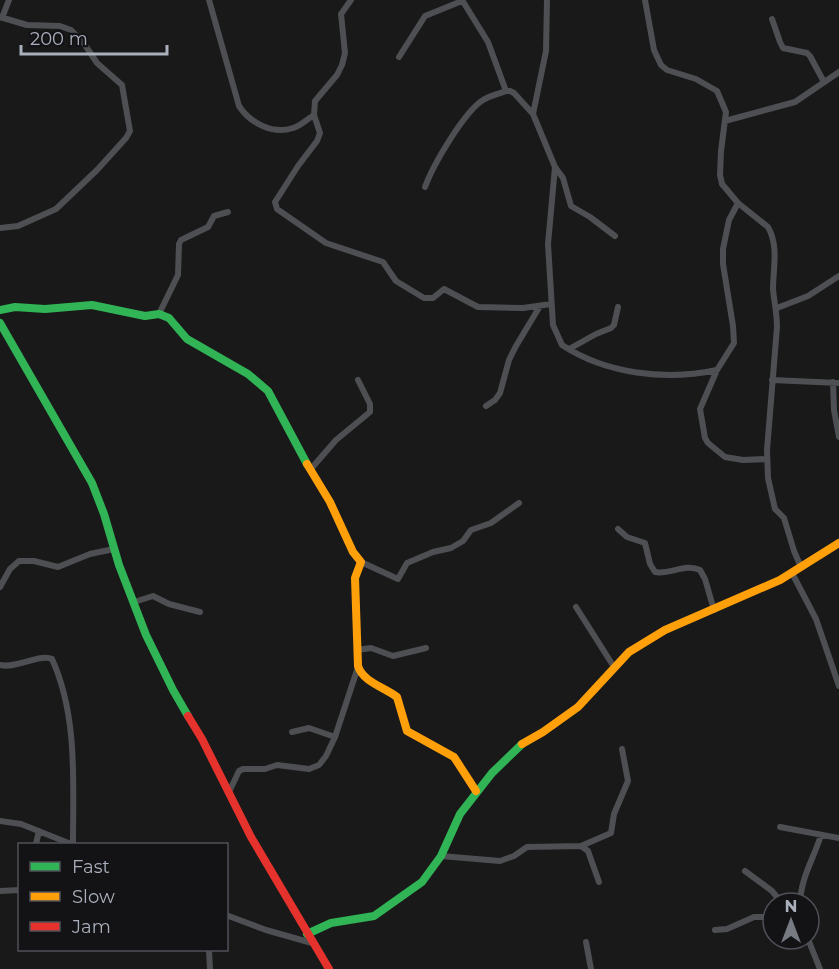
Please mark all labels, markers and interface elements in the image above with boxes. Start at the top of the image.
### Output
scale bar [21,18,166,56]
text: 200 m [30,28,88,50]
legend [18,843,228,951]
text: Fast [72,856,110,878]
text: Slow [72,886,115,908]
north arrow [761,891,821,951]
text: N [785,897,797,916]
text: Jam [71,916,111,938]

